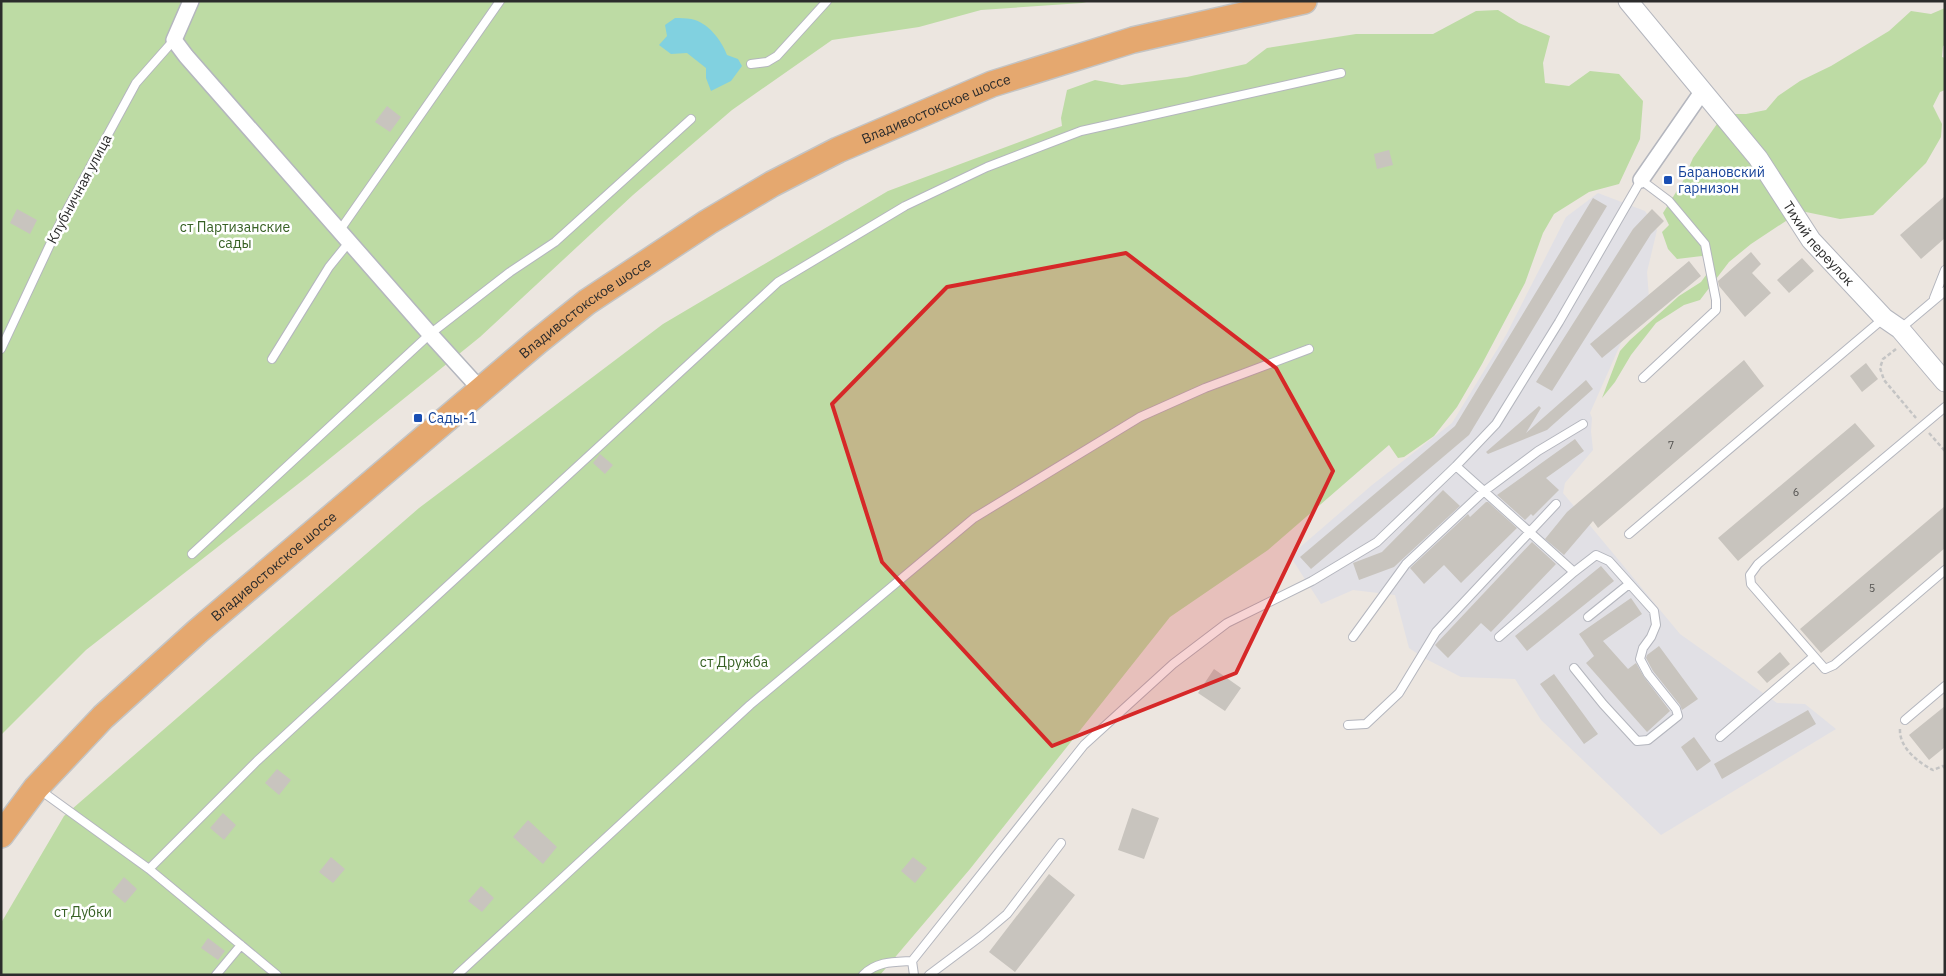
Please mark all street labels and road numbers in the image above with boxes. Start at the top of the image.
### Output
street label: Владивостокское шоссе [859,70,1013,148]
street label: Клубничная улица [43,131,116,247]
street label: Тихий переулок [1779,198,1859,290]
street label: Владивостокское шоссе [515,253,655,362]
street label: Владивостокское шоссе [207,507,341,625]

